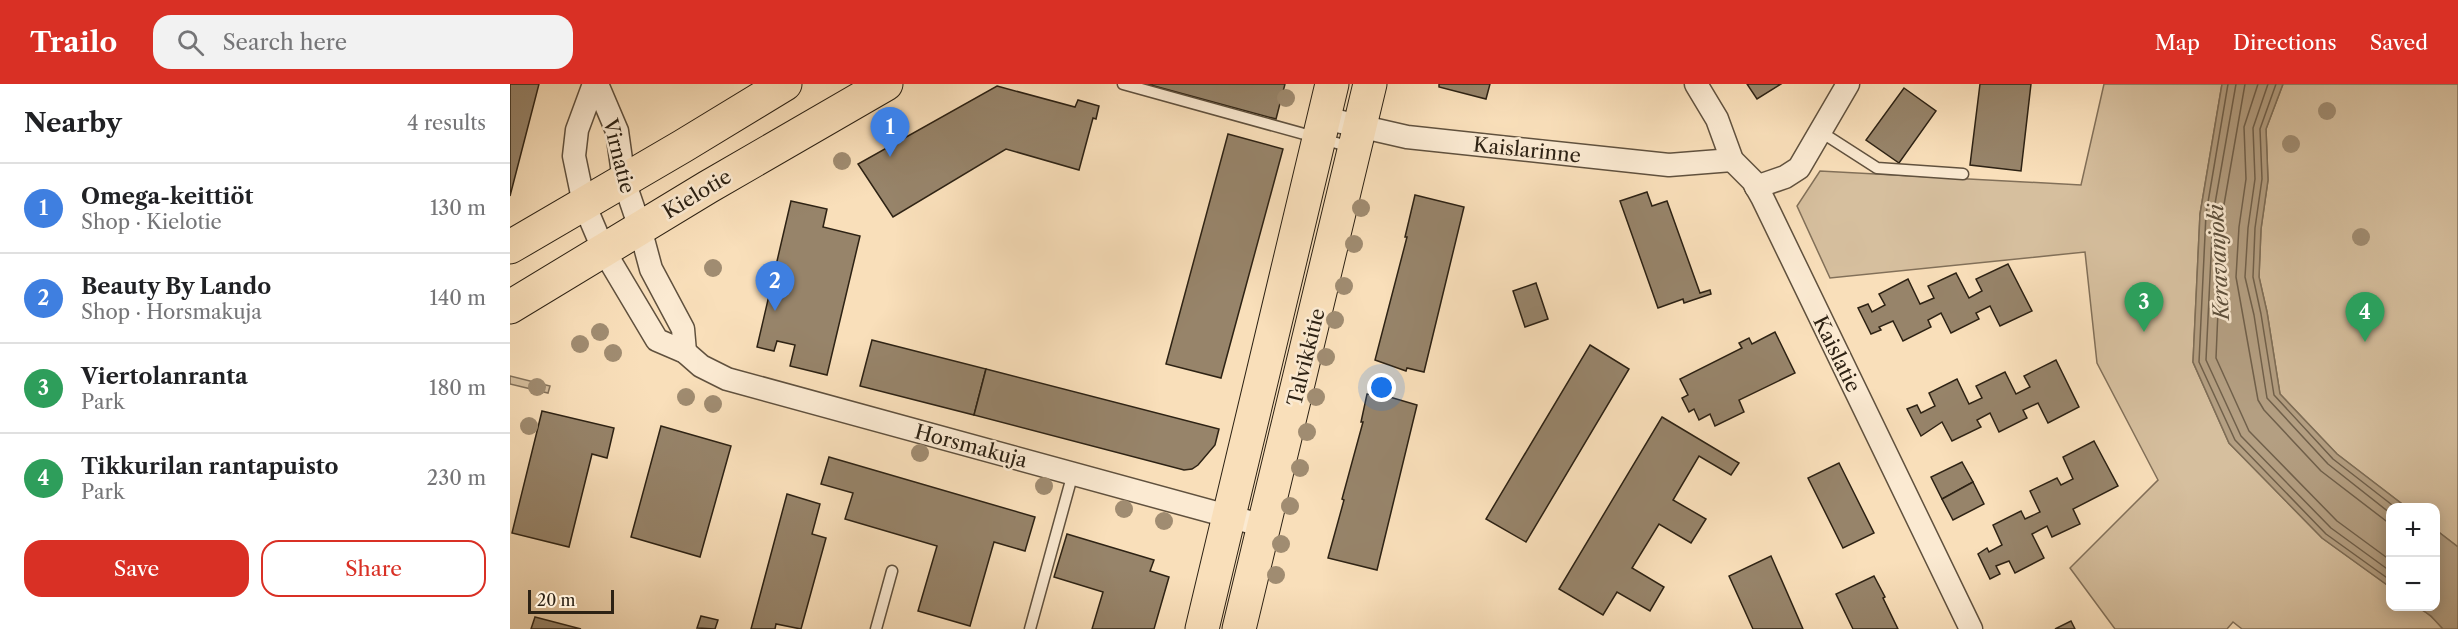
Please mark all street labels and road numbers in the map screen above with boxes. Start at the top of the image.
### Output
street label: Virnatie [598,115,640,196]
street label: Kaislarinne [1472,132,1582,168]
street label: Kielotie [658,164,736,224]
street label: Talvikkitie [1282,306,1330,408]
street label: Kaislatie [1808,312,1866,396]
street label: Horsmakuja [912,419,1030,473]

